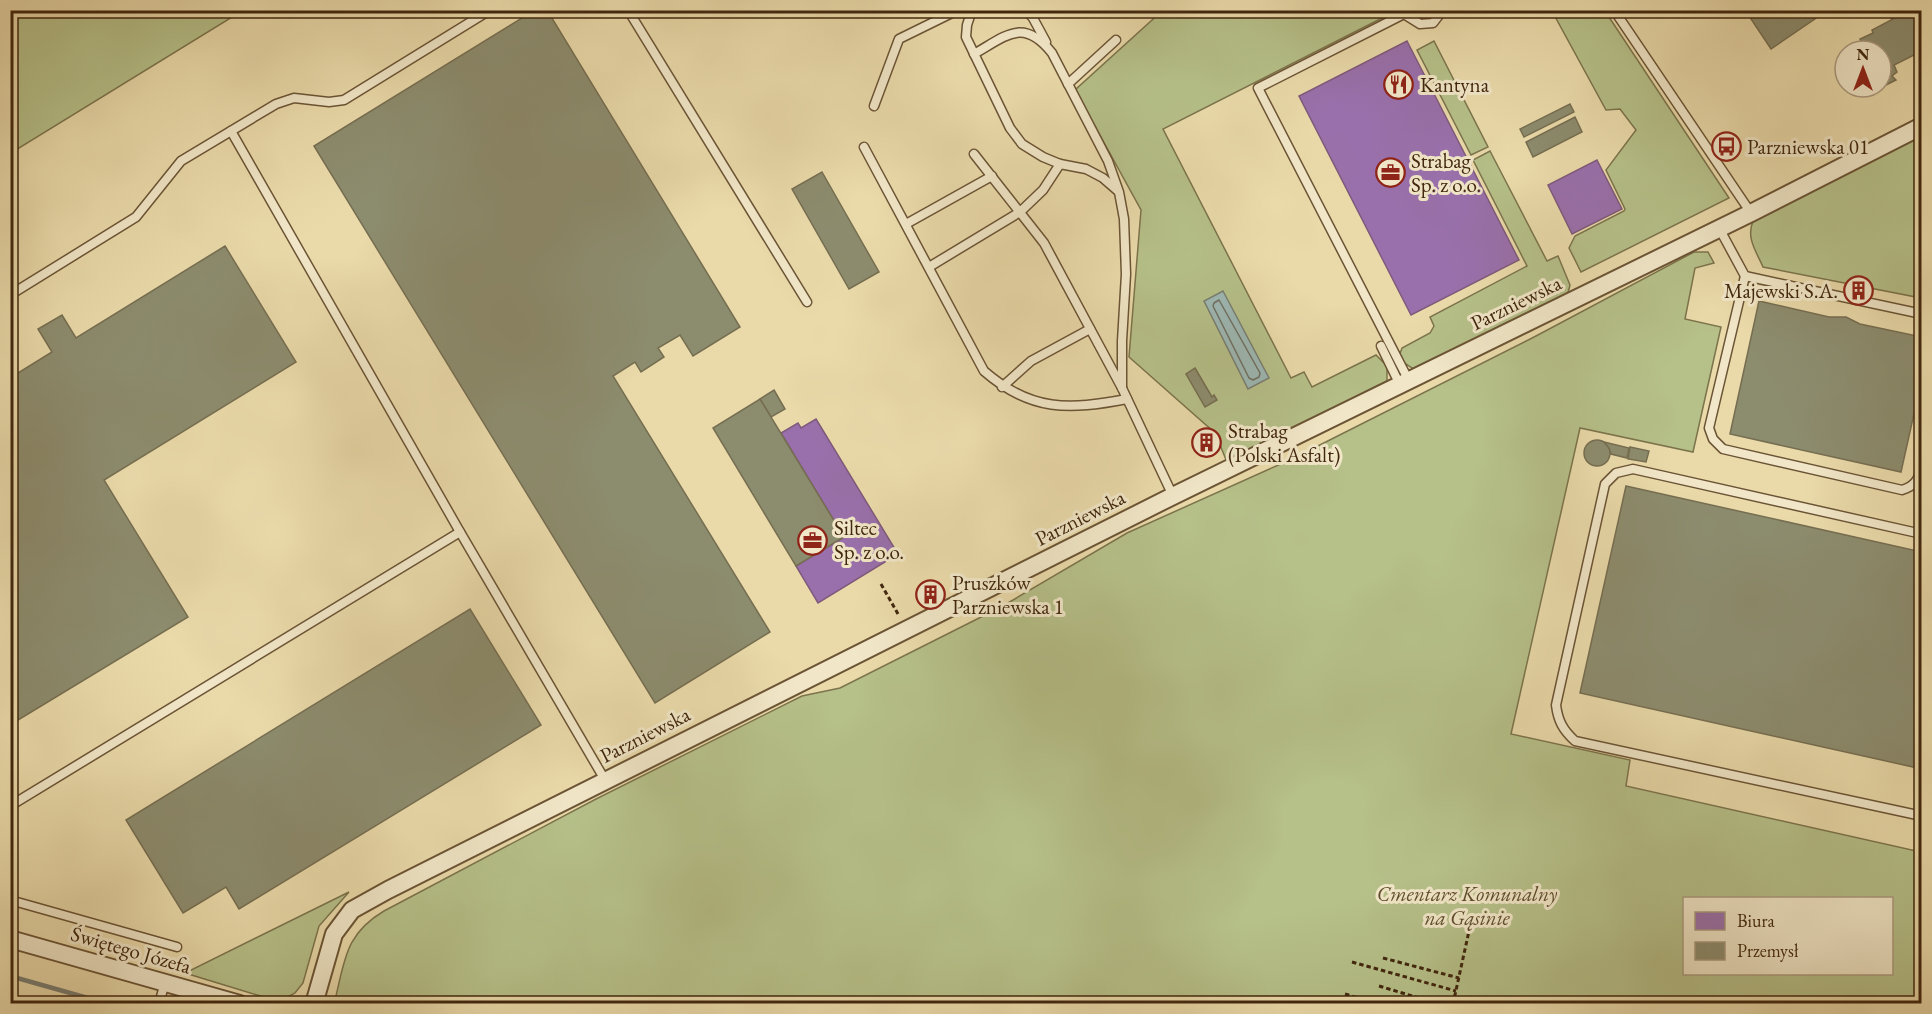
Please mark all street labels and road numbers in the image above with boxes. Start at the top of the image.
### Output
street label: Parzniewska [1466,269,1566,336]
street label: Parzniewska [1030,483,1130,552]
street label: Parzniewska [595,700,695,769]
street label: Świętego Józefa [68,919,195,980]

